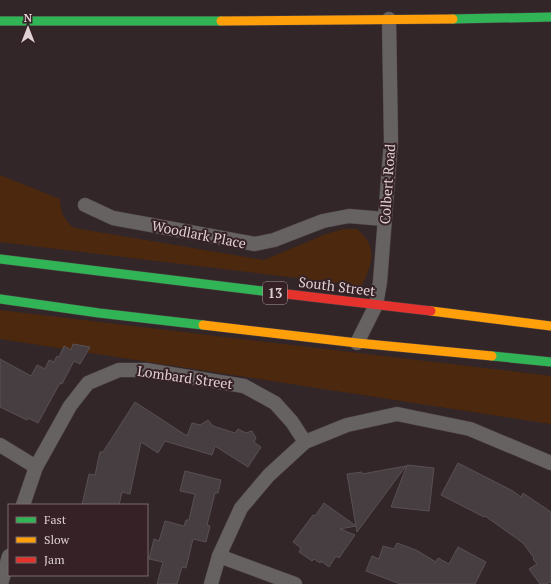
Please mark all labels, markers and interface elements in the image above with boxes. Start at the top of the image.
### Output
north arrow [8,8,48,48]
text: N [24,11,33,25]
street label: Colbert Road [375,143,399,225]
street label: Woodlark Place [150,216,248,252]
street label: South Street [297,272,377,300]
road number: 13 [263,282,287,304]
street label: Lombard Street [136,361,235,393]
legend [8,504,148,576]
text: Fast [44,512,67,527]
text: Slow [44,532,70,547]
text: Jam [44,552,65,567]

